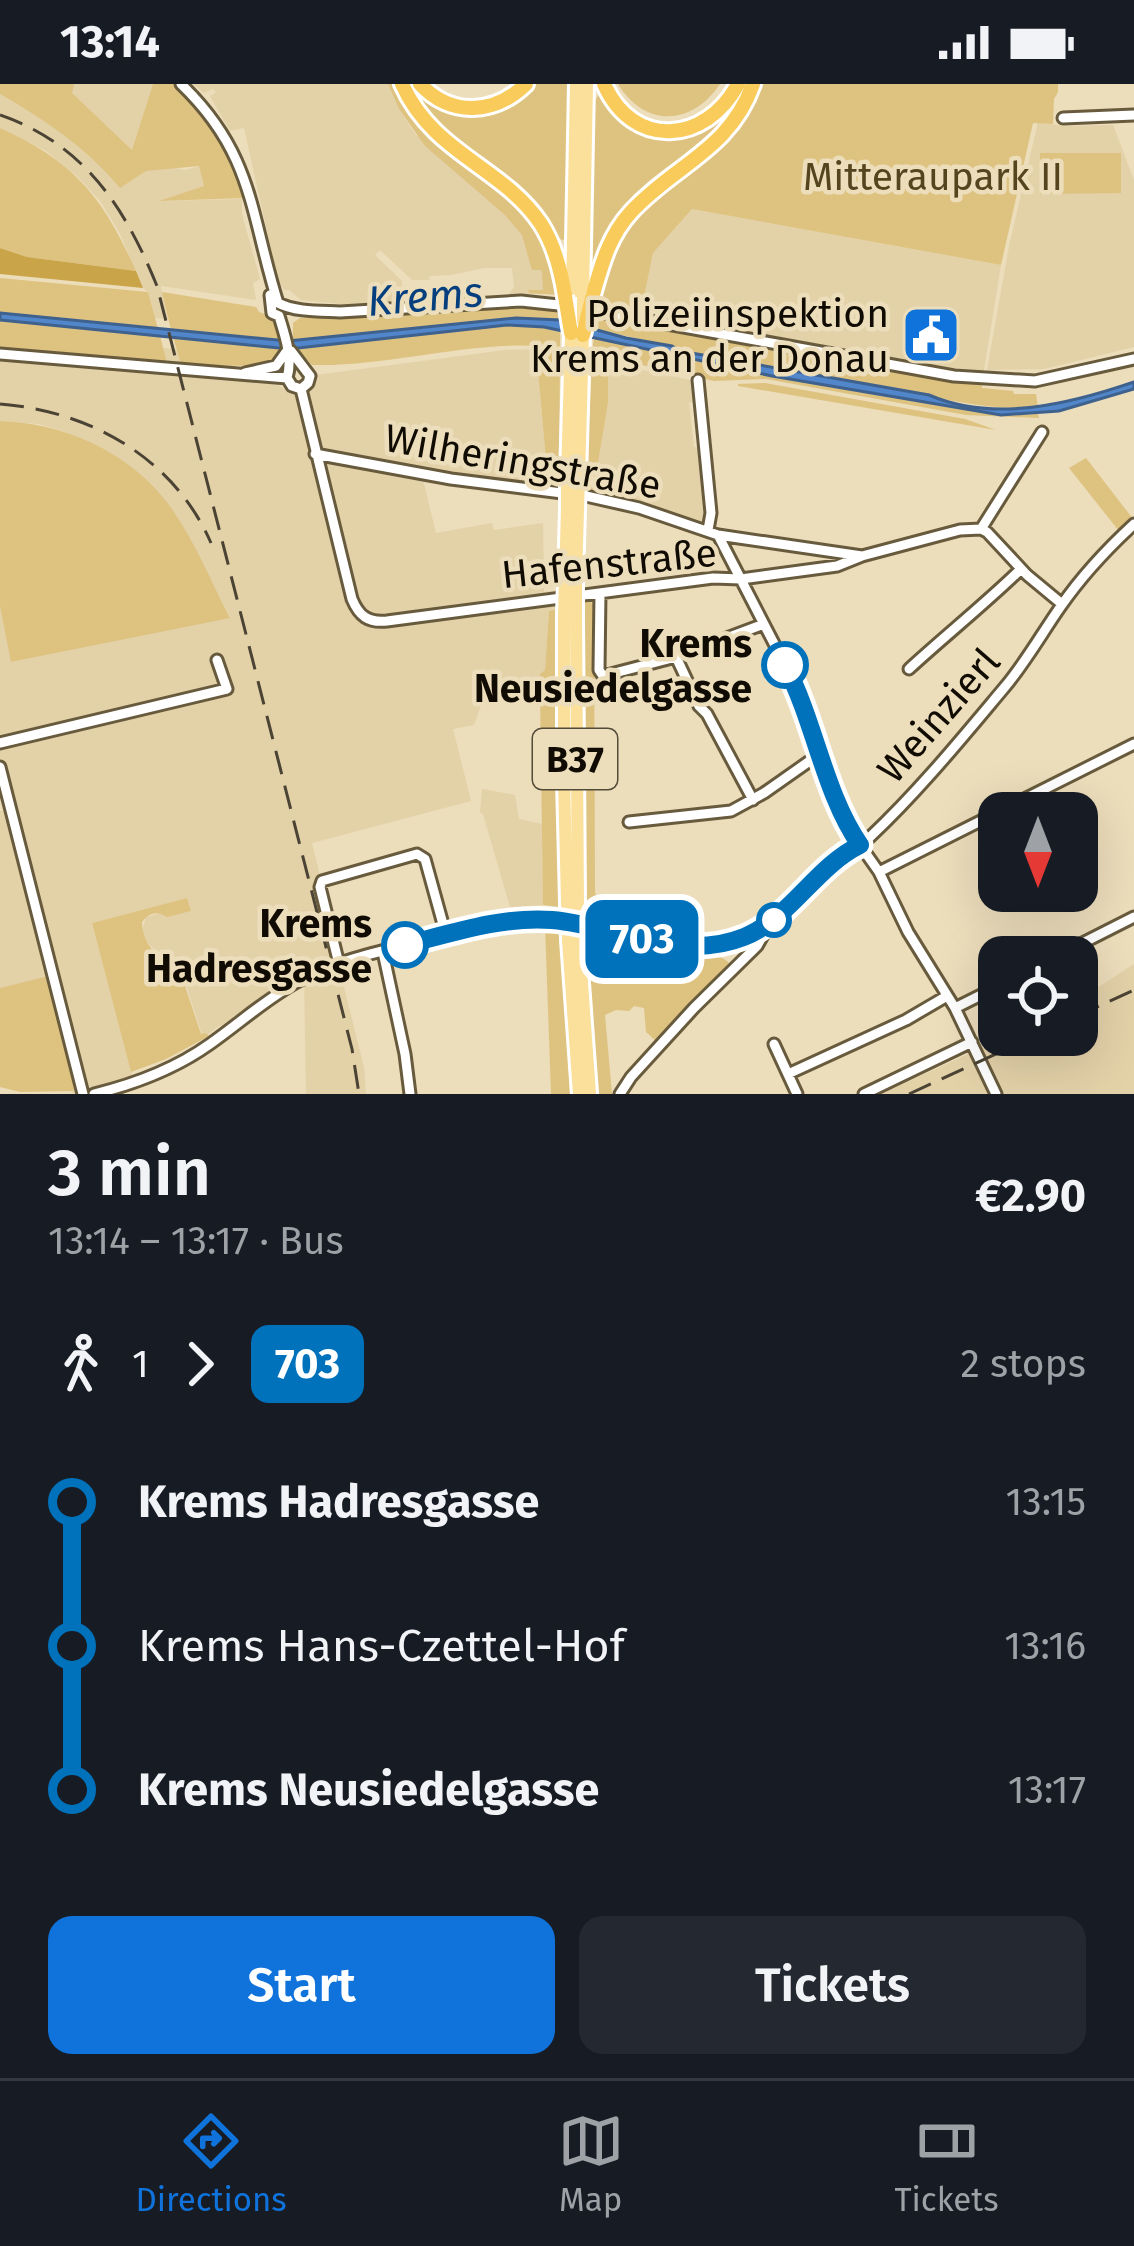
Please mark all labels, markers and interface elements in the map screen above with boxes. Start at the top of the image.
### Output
text: 13:14 [60,15,160,69]
park label: Mitteraupark II [803,154,1063,200]
water label: Krems [365,267,485,327]
place label: Polizeiinspektion Krems an der Donau [530,291,889,382]
public building icon: Polizeiinspektion Krems an der Donau [900,304,962,366]
street label: Wilheringstraße [381,415,664,509]
street label: Hafenstraße [499,530,719,598]
place label: Krems Neusiedelgasse [474,621,752,712]
street label: Weinzierl [868,639,1009,792]
marker: Krems Neusiedelgasse [763,643,807,687]
road number: B37 [533,729,617,789]
north arrow [978,792,1098,912]
map controls [978,792,1098,1056]
line badge: 703 [573,900,711,978]
place label: Krems Hadresgasse [146,901,372,992]
unlabelled marker [758,904,790,936]
text: 703 [609,914,675,964]
marker: Krems Hadresgasse [383,923,427,967]
button: locate [978,936,1098,1056]
text: 3 min [48,1133,211,1212]
text: €2.90 [975,1169,1086,1223]
text: 13:14 – 13:17 · Bus [48,1218,344,1264]
icon: walk [48,1331,114,1397]
icon: forward [167,1331,233,1397]
text: 703 [275,1339,340,1389]
text: 1 [132,1341,149,1387]
text: 2 stops [960,1341,1086,1387]
text: Krems Hadresgasse [138,1475,539,1529]
text: 13:15 [1005,1479,1086,1525]
text: Krems Hans-Czettel-Hof [138,1619,625,1673]
text: 13:16 [1004,1623,1086,1669]
text: Krems Neusiedelgasse [138,1763,599,1817]
text: 13:17 [1008,1767,1086,1813]
button: Start [48,1916,555,2054]
button: Tickets [579,1916,1086,2054]
tab: Directions [135,2108,287,2220]
tab: Map [558,2108,624,2220]
tab: Tickets [895,2108,999,2220]

